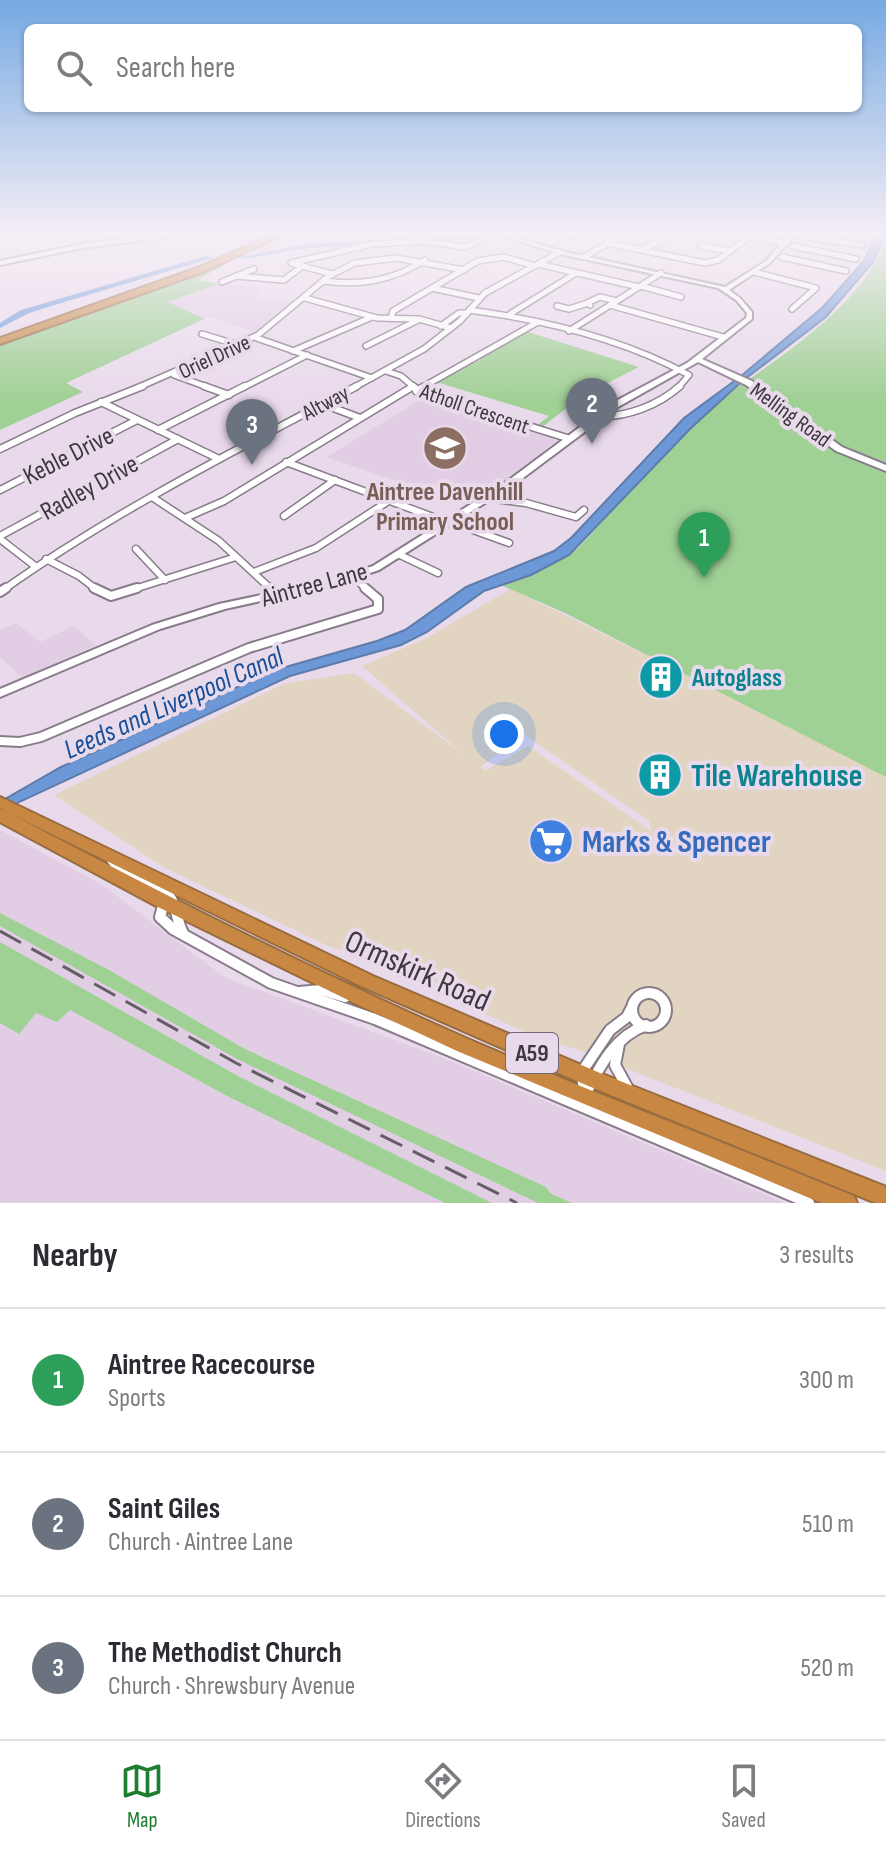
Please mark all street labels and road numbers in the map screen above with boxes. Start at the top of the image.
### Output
street label: Oriel Drive [174,329,255,386]
street label: Melling Road [745,377,836,453]
street label: Atholl Crescent [415,378,533,441]
street label: Altway [297,380,354,427]
street label: Keble Drive [18,420,119,492]
street label: Radley Drive [35,449,144,528]
street label: Aintree Lane [257,556,371,615]
street label: Ormskirk Road [339,922,496,1021]
road number: A59 [506,1033,558,1073]

